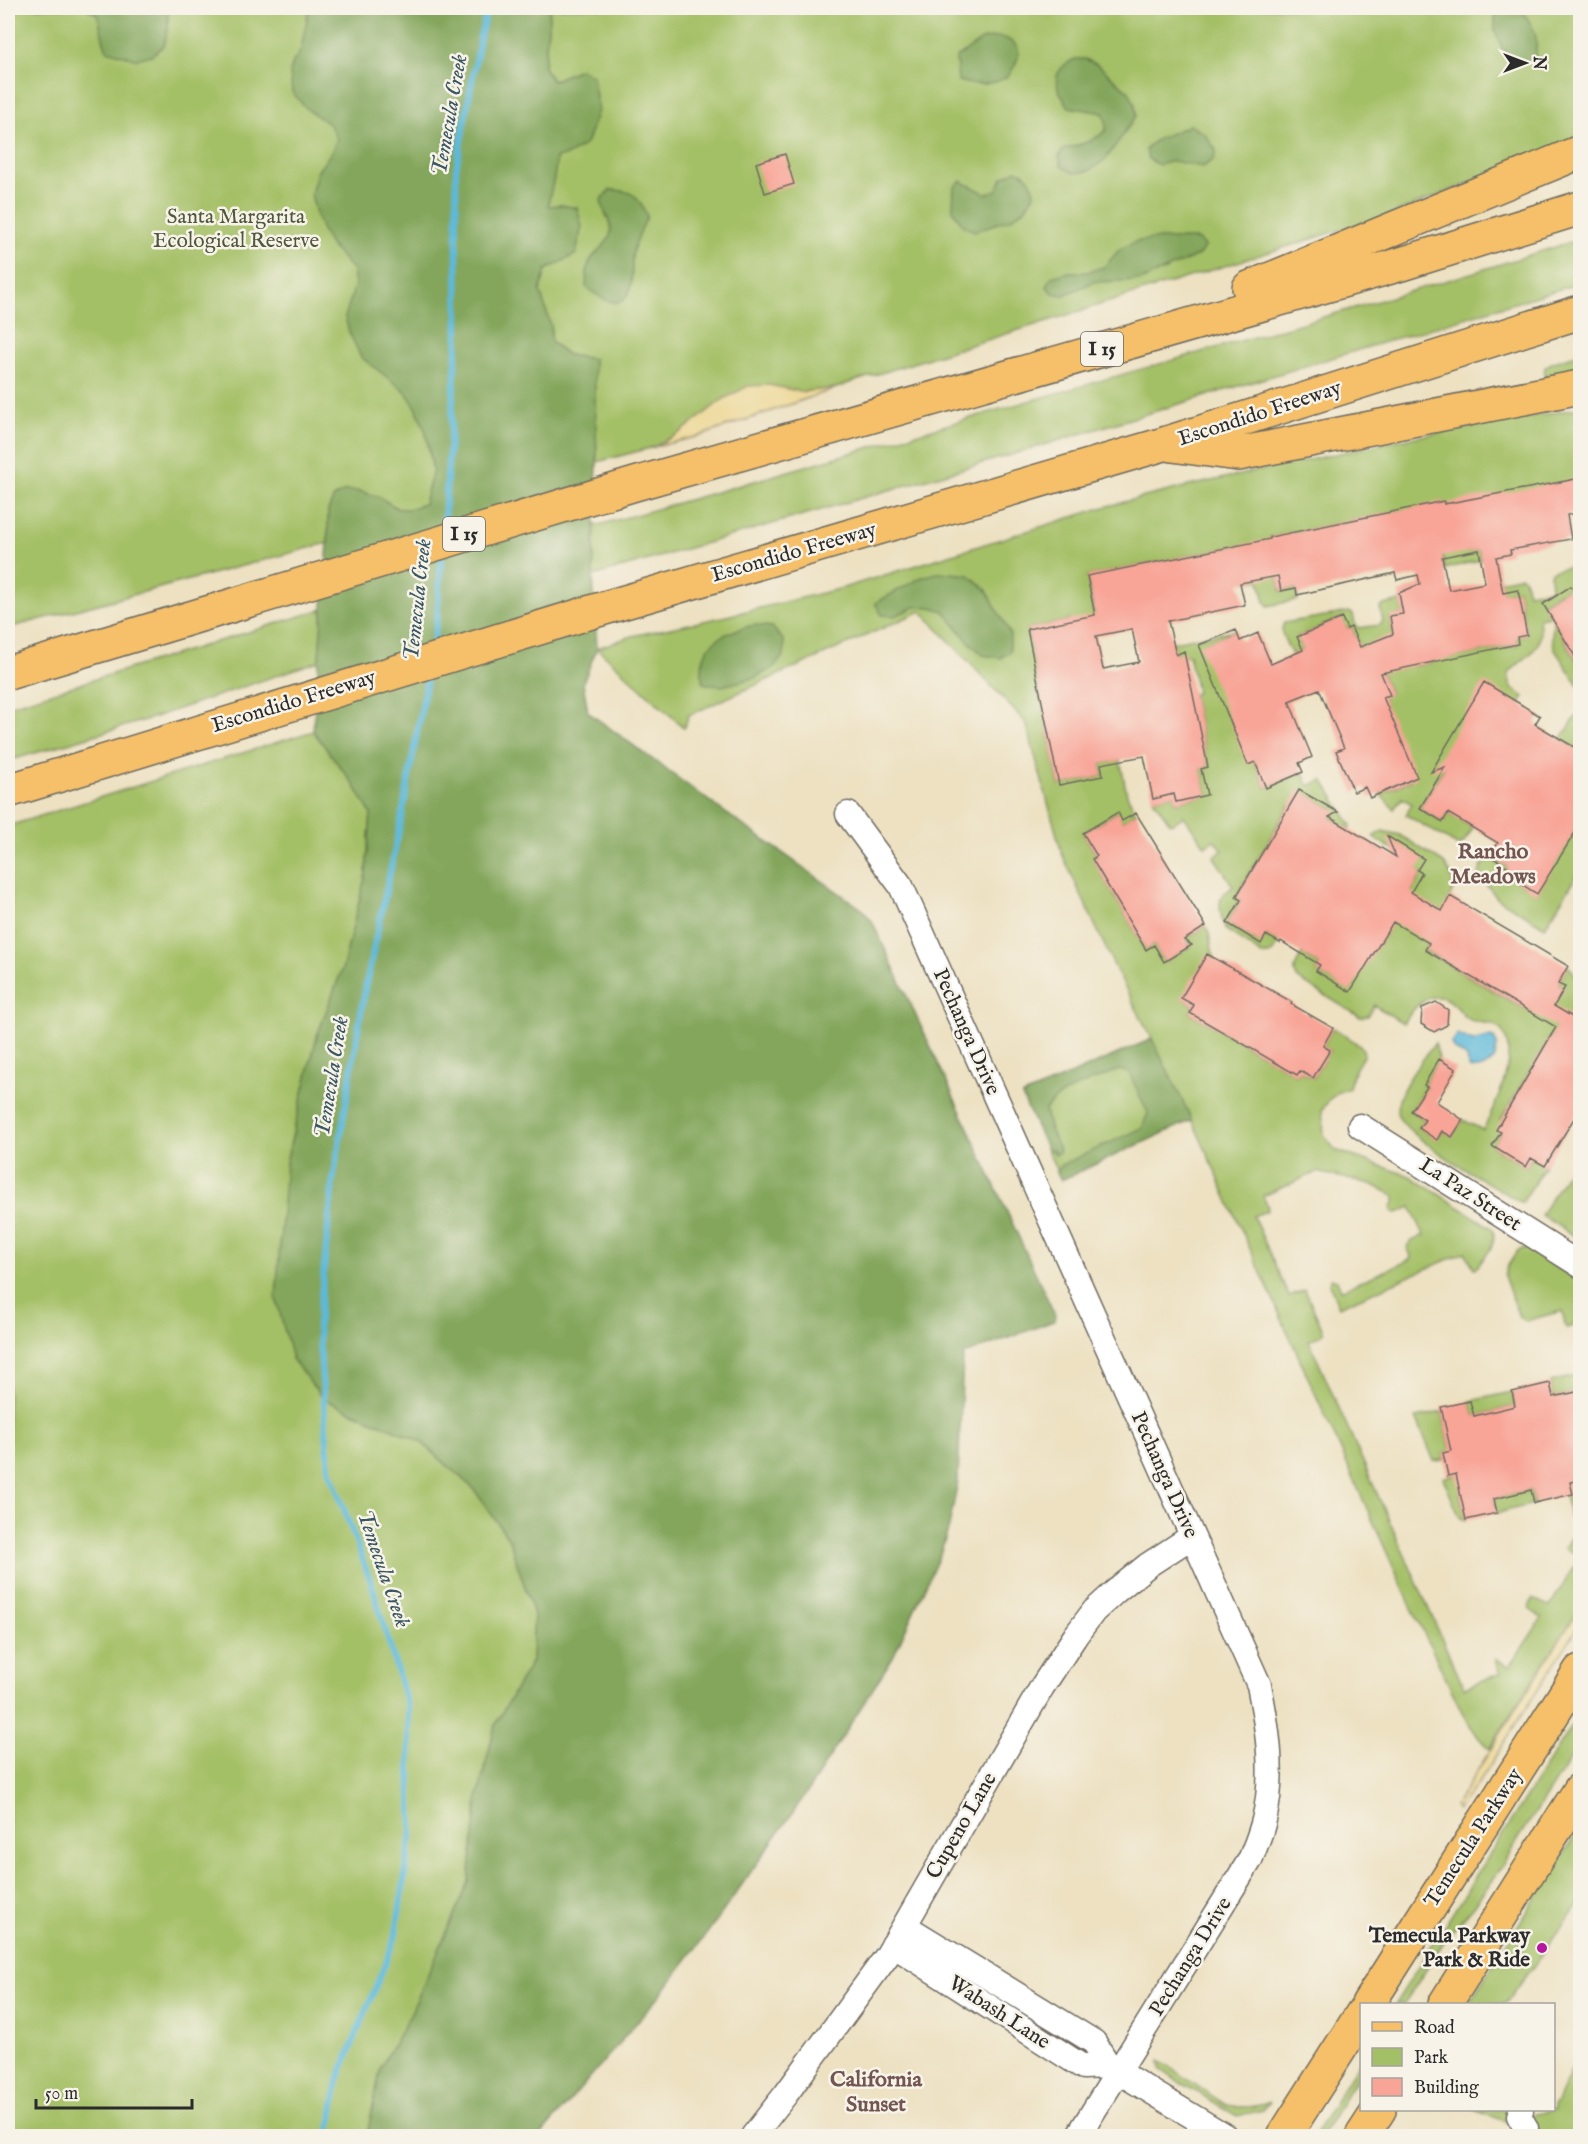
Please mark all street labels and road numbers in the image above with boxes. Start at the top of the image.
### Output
road number: I 15 [1081,332,1123,366]
street label: Escondido Freeway [1175,375,1346,453]
street label: Escondido Freeway [708,516,880,589]
road number: I 15 [443,517,485,551]
street label: Escondido Freeway [209,664,380,740]
street label: Pechanga Drive [926,964,1006,1100]
street label: La Paz Street [1414,1152,1526,1238]
street label: Pechanga Drive [1124,1407,1204,1543]
street label: Temecula Parkway [1419,1763,1530,1913]
street label: Cupeno Lane [921,1767,1004,1884]
street label: Pechanga Drive [1144,1892,1239,2022]
street label: Wabash Lane [943,1970,1055,2056]

